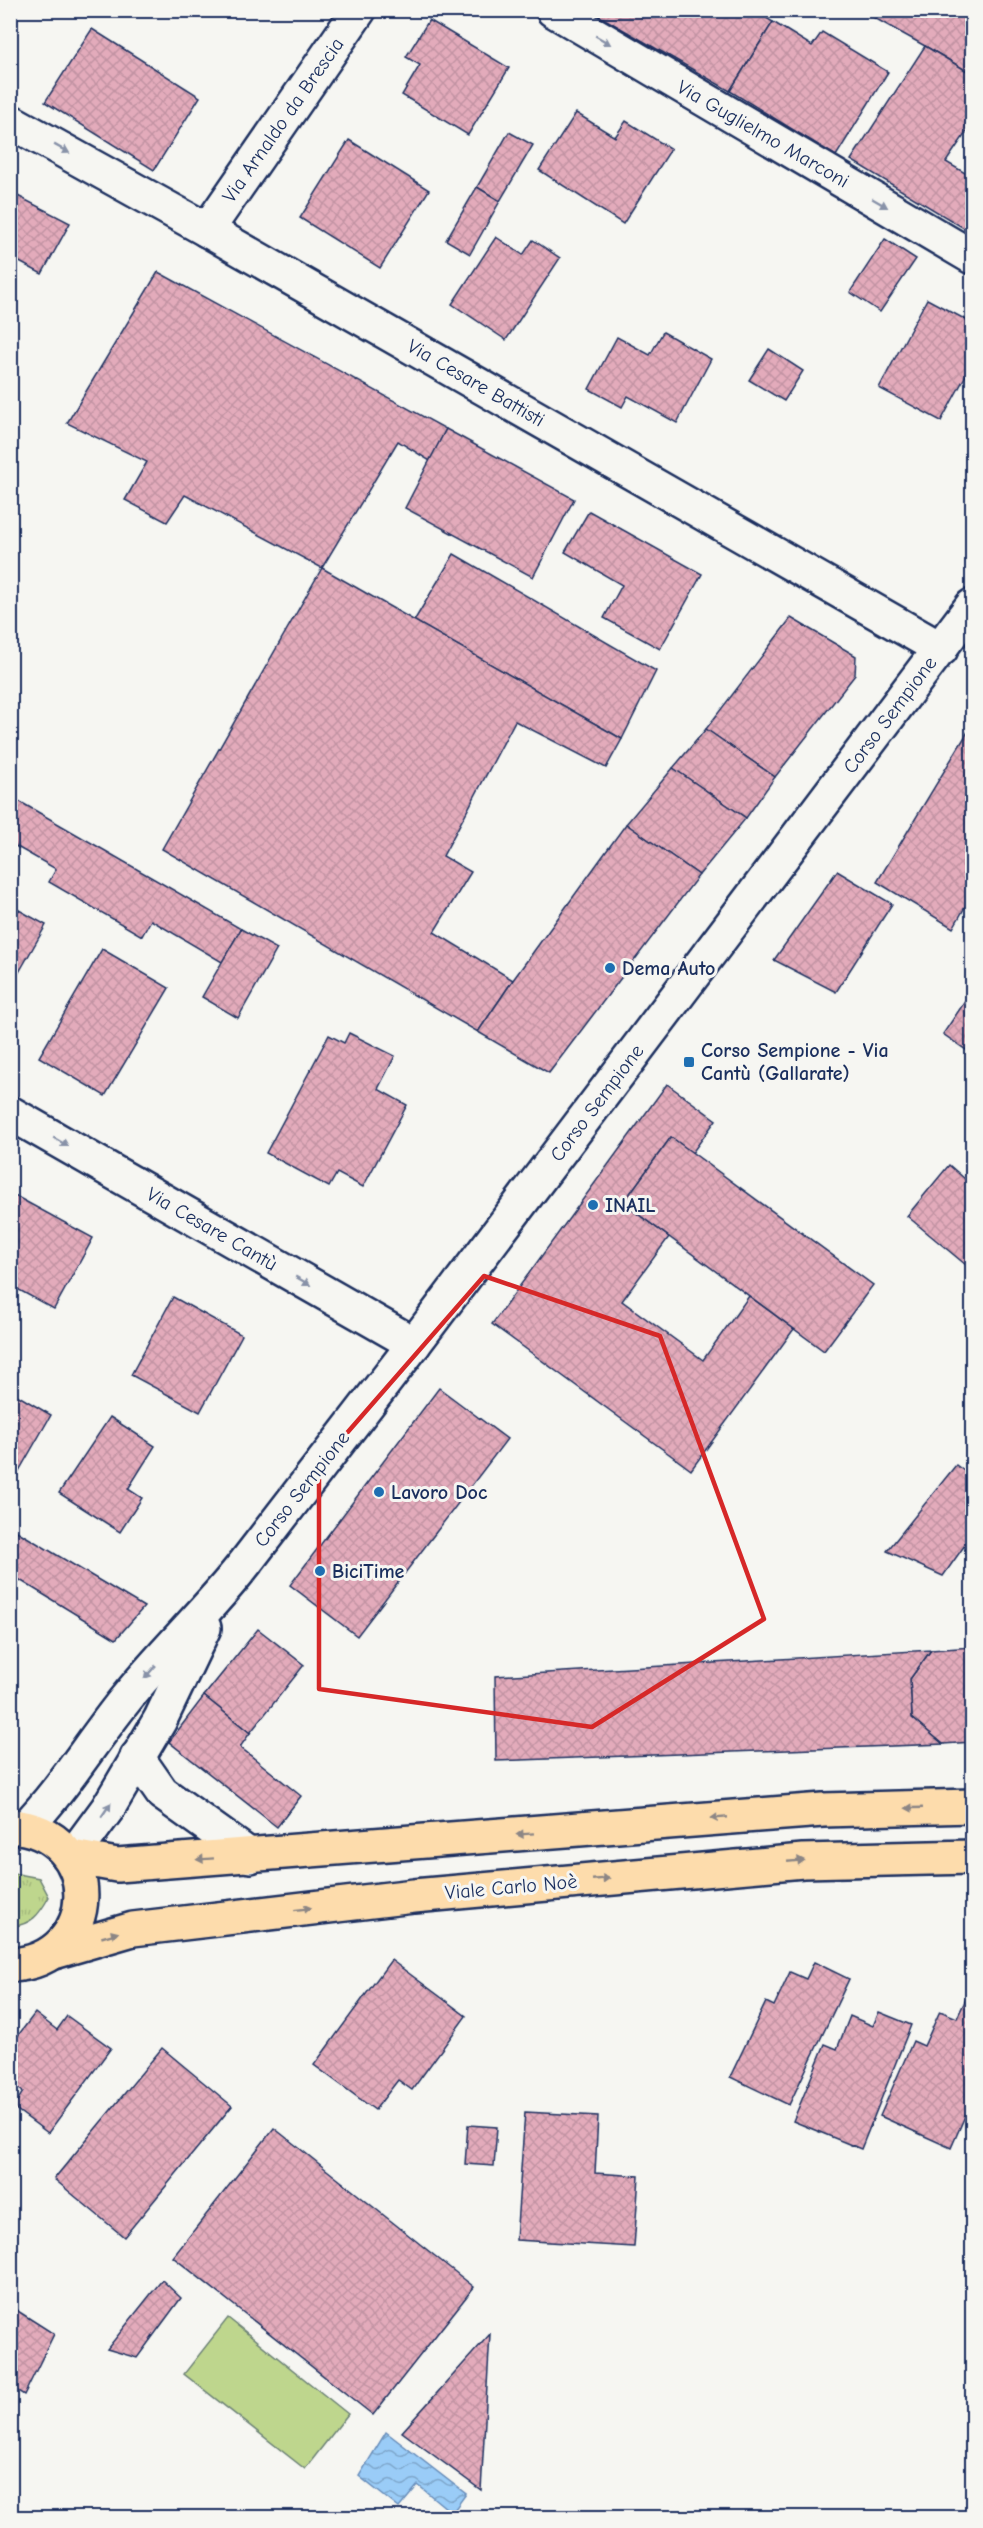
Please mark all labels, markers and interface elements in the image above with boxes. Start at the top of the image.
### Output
street label: Via Arnaldo da Brescia [217,33,349,207]
one-way arrow [595,35,612,45]
street label: Via Guglielmo Marconi [673,75,853,193]
one-way arrow [53,144,70,154]
one-way arrow [872,198,889,208]
street label: Via Cesare Battisti [403,334,549,432]
street label: Corso Sempione [838,652,942,778]
place label: Dema Auto [622,957,715,980]
marker: Dema Auto [603,961,617,975]
place label: Corso Sempione - Via Cantù (Gallarate) [701,1039,889,1085]
street label: Corso Sempione [545,1040,649,1166]
marker: Corso Sempione - Via Cantù (Gallarate) [682,1055,696,1069]
one-way arrow [53,1137,69,1148]
street label: Via Cesare Cantù [143,1182,281,1276]
place label: INAIL [605,1194,656,1217]
marker: INAIL [586,1198,600,1212]
one-way arrow [295,1276,312,1286]
street label: Corso Sempione [250,1426,354,1552]
place label: Lavoro Doc [391,1481,488,1504]
marker: Lavoro Doc [372,1485,386,1499]
place label: BiciTime [332,1560,405,1583]
marker: BiciTime [313,1564,327,1578]
one-way arrow [144,1664,157,1679]
one-way arrow [100,1802,112,1818]
one-way arrow [905,1803,924,1812]
one-way arrow [710,1814,729,1823]
one-way arrow [515,1829,534,1839]
one-way arrow [195,1854,214,1864]
one-way arrow [786,1857,805,1866]
street label: Viale Carlo Noè [444,1870,578,1904]
one-way arrow [592,1874,611,1884]
one-way arrow [293,1904,312,1914]
one-way arrow [101,1930,119,1939]

